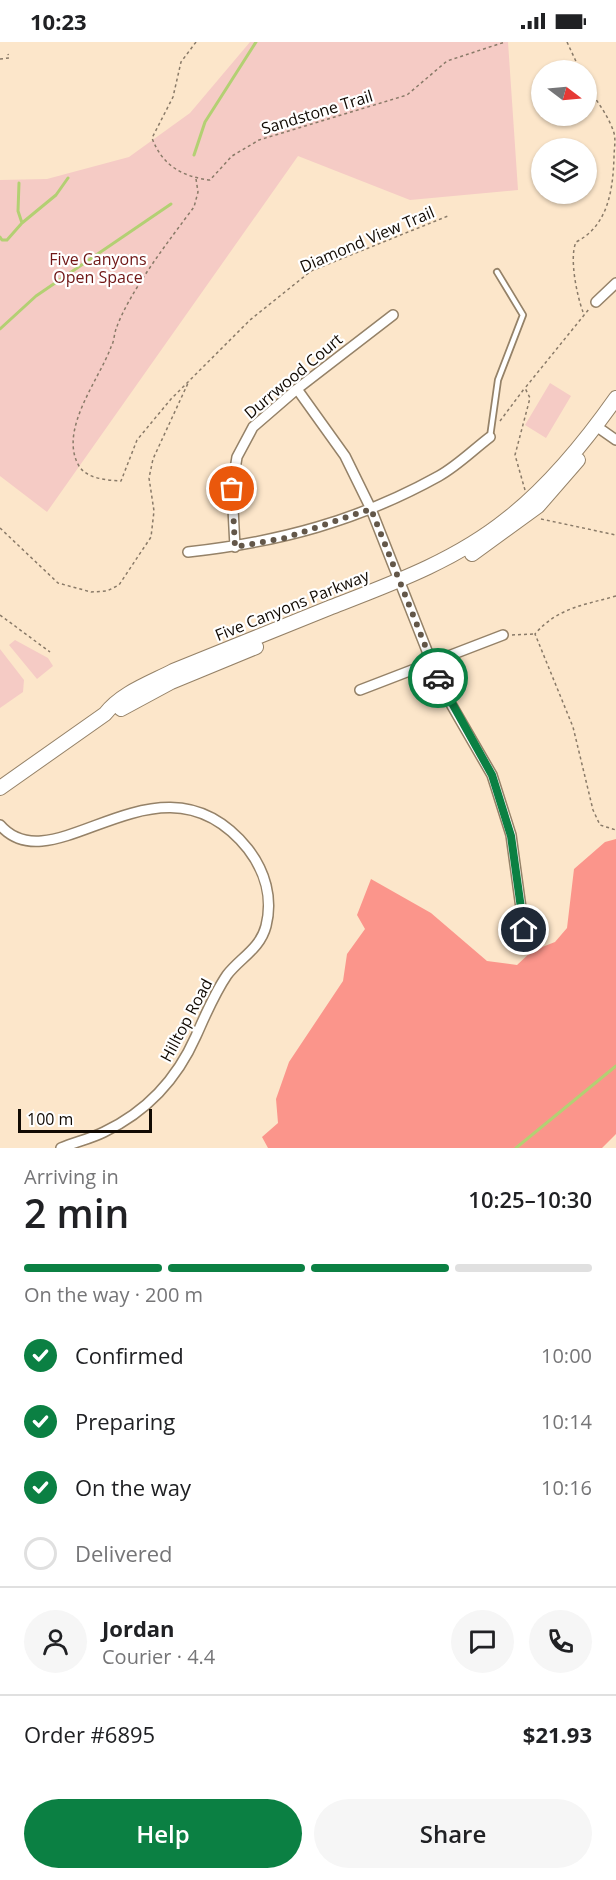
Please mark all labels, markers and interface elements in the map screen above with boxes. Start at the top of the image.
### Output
text: 10:23 [30,6,87,36]
north arrow [531,60,597,126]
map controls [531,60,597,204]
street label: Sandstone Trail [259,85,375,139]
button: layers [531,138,597,204]
street label: Diamond View Trail [296,201,438,277]
park label: Five Canyons Open Space [49,248,147,288]
street label: Durrwood Court [239,328,347,424]
pin [206,463,257,514]
icon: bag [215,472,248,505]
street label: Five Canyons Parkway [212,564,373,646]
courier [408,648,468,708]
icon: car [422,662,455,695]
pin [498,904,549,955]
icon: home [507,913,540,946]
street label: Hilltop Road [155,974,217,1066]
scale bar [18,1106,152,1134]
text: 100 m [27,1108,73,1130]
text: Arriving in [24,1163,119,1190]
text: 10:25–10:30 [468,1184,592,1214]
text: 2 min [24,1186,129,1239]
text: On the way · 200 m [24,1281,203,1308]
icon: check [24,1339,57,1372]
text: Confirmed [75,1340,184,1370]
text: 10:00 [541,1342,592,1369]
icon: check [24,1405,57,1438]
text: Preparing [75,1406,175,1436]
text: 10:14 [541,1408,592,1435]
icon: check [24,1471,57,1504]
text: On the way [75,1472,191,1502]
text: 10:16 [541,1474,592,1501]
text: Delivered [75,1538,173,1568]
button: person [24,1610,87,1673]
button: chat [451,1610,514,1673]
button: phone [529,1610,592,1673]
text: Jordan [102,1613,175,1643]
text: Courier · 4.4 [102,1643,215,1670]
text: Order #6895 [24,1719,155,1749]
text: $21.93 [523,1719,592,1749]
button: Help [24,1799,302,1868]
button: Share [314,1799,592,1868]

